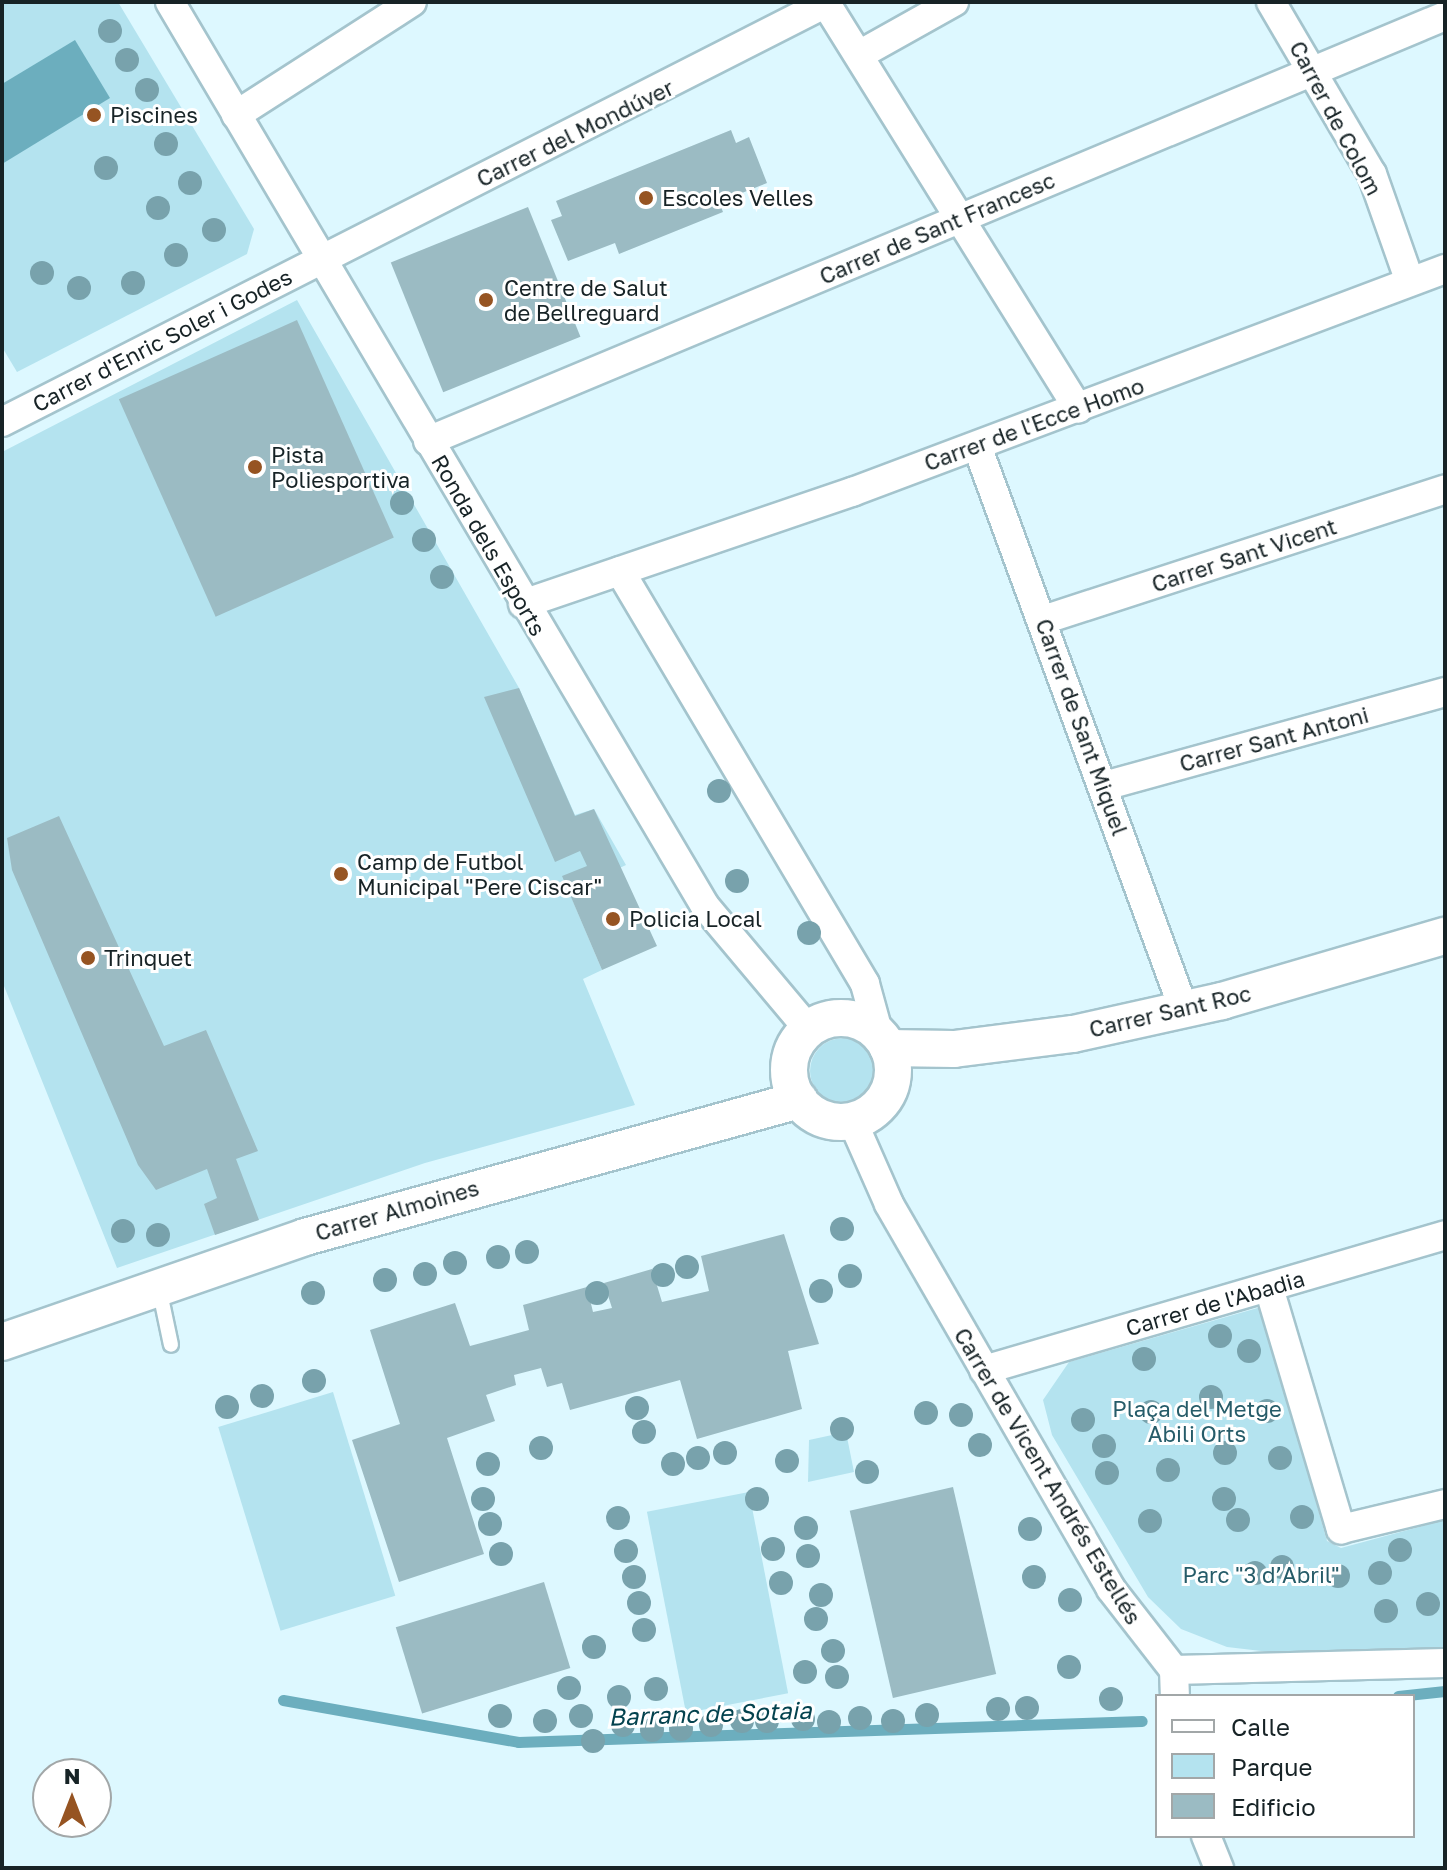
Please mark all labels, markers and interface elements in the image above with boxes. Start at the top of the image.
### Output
street label: Carrer de Colom [1284,36,1388,200]
street label: Carrer del Mondúver [472,74,678,192]
place label: Piscines [110,102,198,128]
marker: Piscines [85,106,103,124]
street label: Carrer de Sant Francesc [815,166,1059,290]
place label: Escoles Velles [662,185,813,211]
marker: Escoles Velles [637,189,655,207]
street label: Carrer d'Enric Soler i Godes [28,263,296,417]
place label: Centre de Salut de Bellreguard [504,274,668,326]
marker: Centre de Salut de Bellreguard [475,289,497,311]
street label: Carrer de l'Ecce Homo [920,372,1148,476]
place label: Pista Poliesportiva [271,441,410,492]
street label: Ronda dels Esports [426,450,552,640]
marker: Pista Poliesportiva [246,458,264,476]
street label: Carrer Sant Vicent [1148,513,1340,597]
street label: Carrer de Sant Miquel [1031,615,1133,839]
street label: Carrer Sant Antoni [1177,701,1371,777]
place label: Camp de Futbol Municipal "Pere Ciscar" [357,848,602,900]
marker: Camp de Futbol Municipal "Pere Ciscar" [332,865,350,883]
place label: Policia Local [629,906,762,932]
marker: Policia Local [604,910,622,928]
place label: Trinquet [104,945,192,971]
marker: Trinquet [79,949,97,967]
street label: Carrer Sant Roc [1087,980,1253,1042]
street label: Carrer Almoines [312,1174,482,1246]
street label: Carrer de l'Abadia [1123,1265,1307,1341]
street label: Carrer de Vicent Andrés Estellés [949,1323,1147,1629]
park label: Plaça del Metge Abili Orts [1112,1395,1282,1446]
park label: Parc "3 d’Abril" [1182,1562,1340,1588]
legend [1155,1694,1415,1838]
water label: Barranc de Sotaia [608,1695,812,1731]
text: Calle [1231,1712,1290,1741]
text: Parque [1231,1752,1312,1781]
north arrow [32,1758,112,1838]
text: N [64,1762,80,1789]
text: Edificio [1231,1792,1316,1821]

